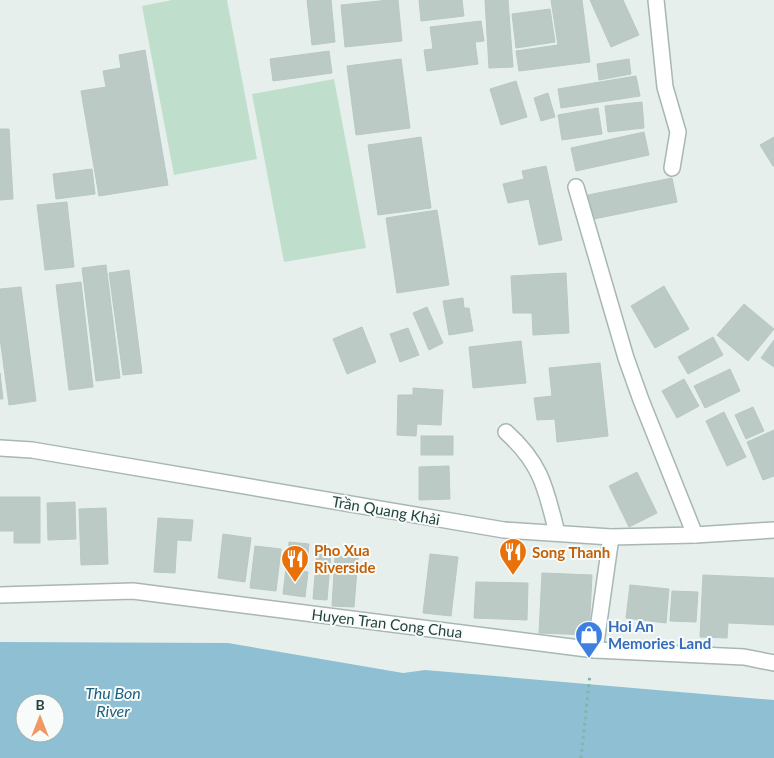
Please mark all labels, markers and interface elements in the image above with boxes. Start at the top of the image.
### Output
street label: Trần Quang Khải [331,492,441,528]
restaurant icon: Song Thanh [498,537,528,576]
place label: Pho Xua Riverside [314,541,376,576]
place label: Song Thanh [532,543,610,561]
restaurant icon: Pho Xua Riverside [280,544,310,583]
street label: Huyen Tran Cong Chua [311,605,463,641]
place label: Hoi An Memories Land [608,617,711,652]
shop icon: Hoi An Memories Land [574,620,604,659]
water label: Thu Bon River [85,683,141,720]
north arrow [15,693,65,743]
text: B [35,696,45,713]

